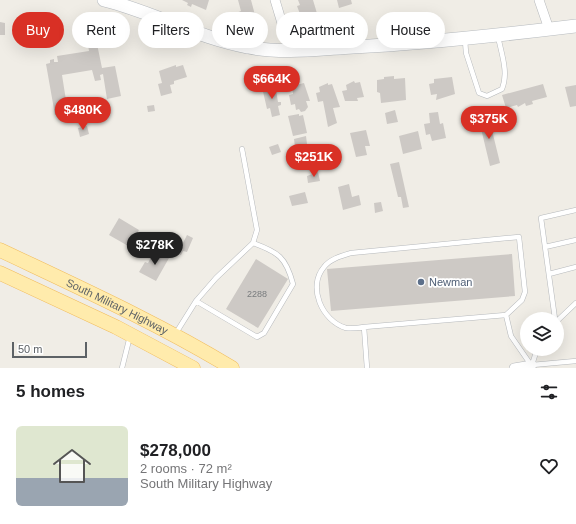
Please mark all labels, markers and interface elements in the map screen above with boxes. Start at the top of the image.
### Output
chip: Buy [12,12,64,48]
chip: Rent [72,12,130,48]
chip: Filters [138,12,204,48]
chip: New [212,12,268,48]
chip: Apartment [276,12,368,48]
chip: House [376,12,445,48]
pin: $664K [244,66,300,100]
text: $664K [253,71,291,86]
pin: $480K [55,97,111,131]
text: $480K [64,102,102,117]
pin: $375K [461,106,517,140]
text: $375K [470,111,508,126]
pin: $251K [286,144,342,178]
text: $251K [295,149,333,164]
pin: $278K [127,232,183,266]
text: $278K [136,237,174,252]
street label: South Military Highway [64,276,171,337]
place label: Newman [429,276,472,288]
marker: Newman [416,277,426,287]
house number: 2288 [247,289,267,299]
map controls [520,312,564,356]
button: layers [520,312,564,356]
scale bar [12,340,87,359]
text: 50 m [18,343,42,355]
icon: filters [538,381,560,403]
text: 5 homes [16,382,85,401]
text: $278,000 [140,441,211,460]
icon: home [48,442,96,490]
icon: heart [538,455,560,477]
text: 2 rooms · 72 m² [140,461,232,476]
text: South Military Highway [140,476,272,491]

